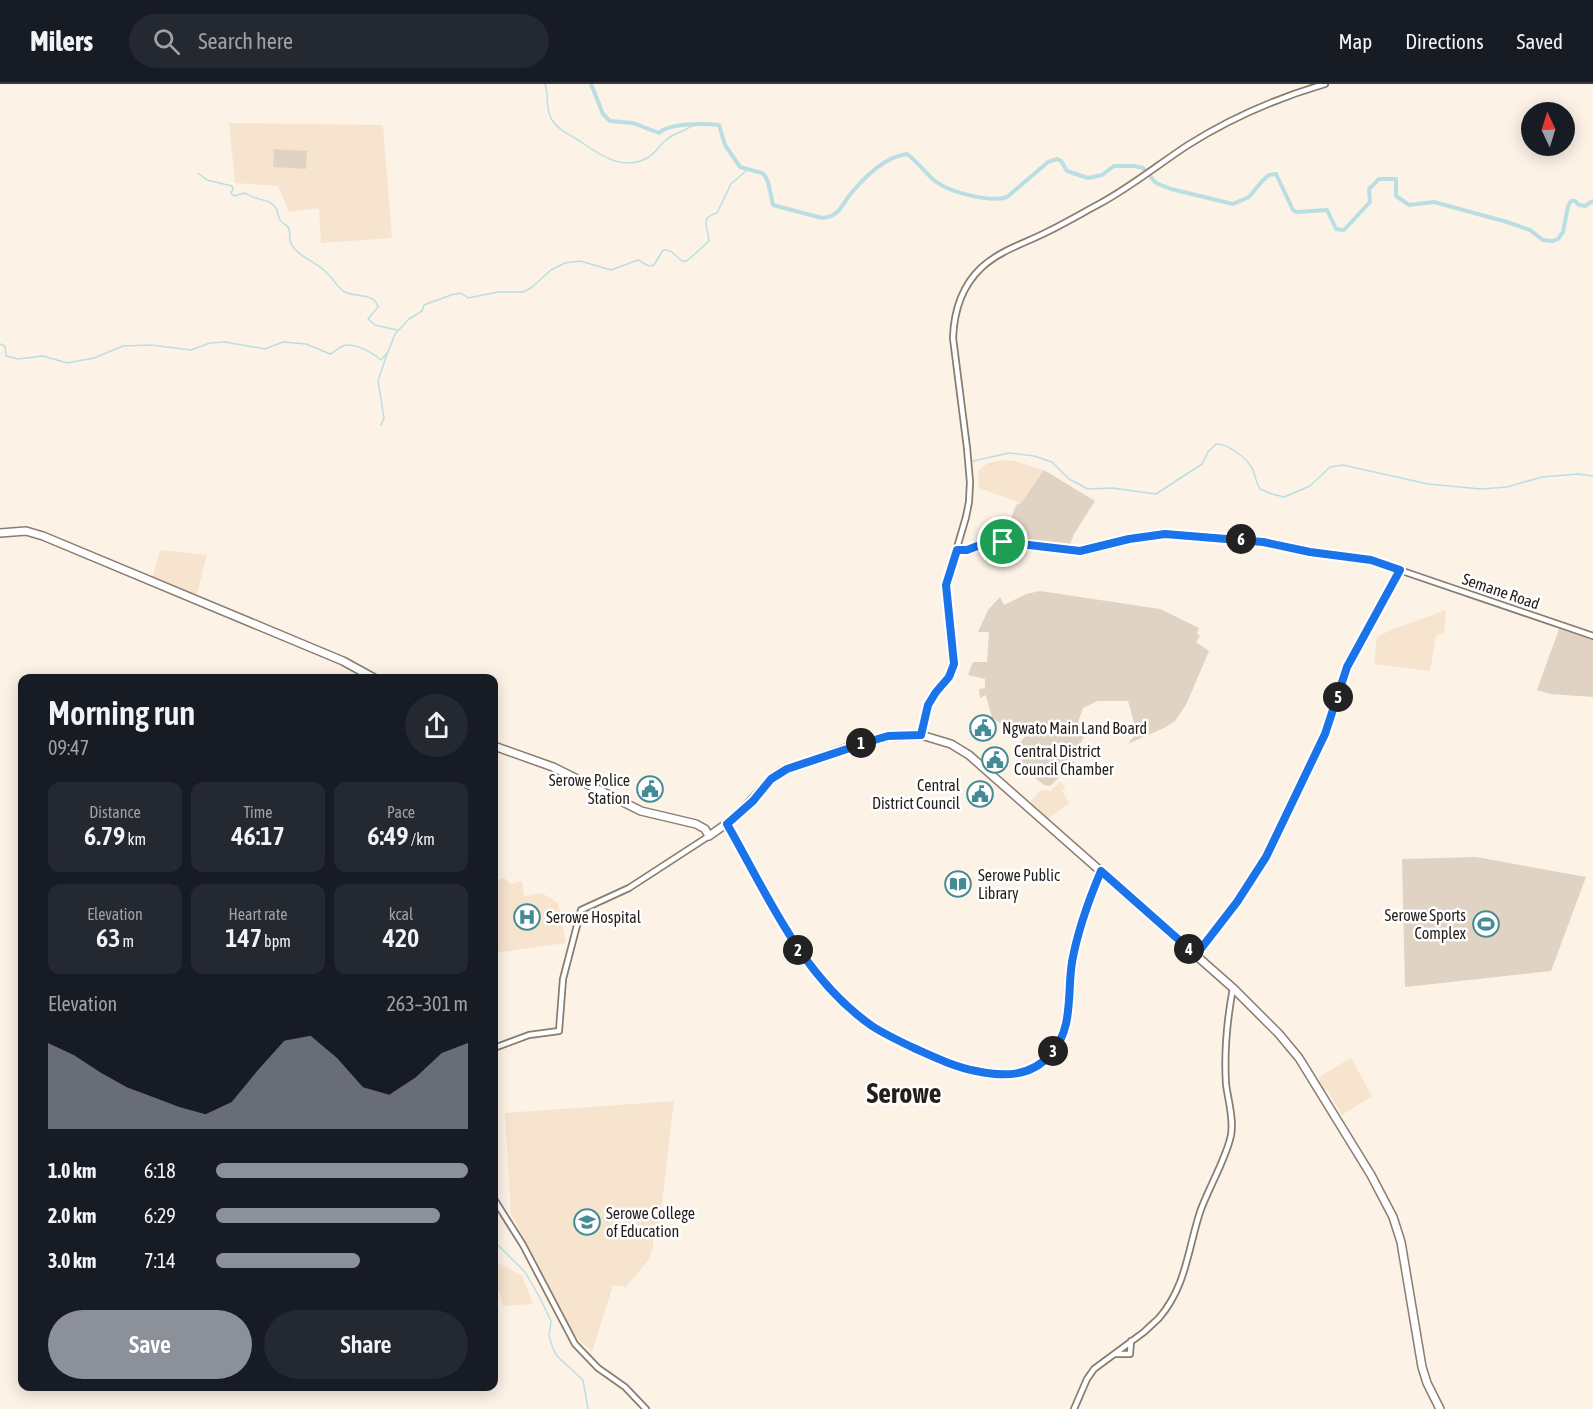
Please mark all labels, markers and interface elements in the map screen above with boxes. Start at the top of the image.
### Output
search box [129,14,549,68]
text: Milers [30,25,93,57]
icon: search [150,25,183,58]
text: Search here [198,28,293,54]
text: Map [1338,29,1372,53]
text: Directions [1405,29,1484,53]
text: Saved [1517,29,1563,53]
north arrow [1521,102,1575,156]
map controls [1521,102,1575,156]
pin [977,516,1028,567]
pin: 6 [1226,524,1256,554]
icon: arrive [986,525,1019,558]
text: 6 [1237,530,1245,548]
street label: Semane Road [1460,569,1542,613]
pin: 5 [1323,682,1353,712]
text: 5 [1334,688,1342,706]
text: Morning run [48,694,195,732]
button: share [405,694,468,757]
public building icon: Ngwato Main Land Board [968,713,998,743]
place label: Ngwato Main Land Board [1002,719,1147,738]
pin: 1 [846,728,876,758]
text: 1 [857,734,865,752]
text: 09:47 [48,736,89,759]
place label: Central District Council Chamber [1014,742,1114,778]
public building icon: Central District Council Chamber [980,745,1010,775]
place label: Serowe Police Station [549,771,630,807]
public building icon: Serowe Police Station [635,774,665,804]
place label: Central District Council [872,776,961,812]
public building icon: Central District Council [965,779,995,809]
text: Distance [89,803,141,821]
text: Time [243,803,273,821]
text: Pace [387,803,415,821]
text: 6.79 [84,821,125,851]
text: 46:17 [231,821,285,851]
text: 6:49 [367,821,409,851]
text: km [125,830,146,848]
text: /km [409,830,435,848]
place label: Serowe Public Library [978,866,1060,903]
library icon: Serowe Public Library [943,869,973,899]
hospital icon: Serowe Hospital [512,902,542,932]
text: Elevation [87,905,143,923]
text: Heart rate [229,905,287,923]
text: kcal [389,905,413,923]
place label: Serowe Sports Complex [1384,906,1467,943]
place label: Serowe Hospital [546,908,642,927]
sports icon: Serowe Sports Complex [1471,909,1501,939]
text: 63 [96,923,120,953]
text: 147 [225,923,262,953]
text: 420 [383,923,419,953]
text: m [120,932,134,950]
text: bpm [262,932,291,950]
pin: 4 [1174,934,1204,964]
pin: 2 [783,935,813,965]
text: 4 [1185,940,1193,958]
text: 2 [794,941,802,959]
text: Elevation [48,992,117,1015]
text: 263–301 m [386,992,468,1015]
pin: 3 [1038,1036,1068,1066]
text: 3 [1049,1042,1057,1060]
district label: Serowe [867,1077,941,1109]
text: 1.0 km [48,1159,96,1182]
text: 6:18 [144,1159,176,1182]
text: 2.0 km [48,1204,96,1227]
text: 6:29 [144,1204,176,1227]
place label: Serowe College of Education [606,1204,695,1240]
school or university icon: Serowe College of Education [572,1207,602,1237]
text: 3.0 km [48,1249,96,1272]
text: 7:14 [144,1249,176,1272]
button: Save [48,1310,252,1379]
button: Share [264,1310,468,1379]

